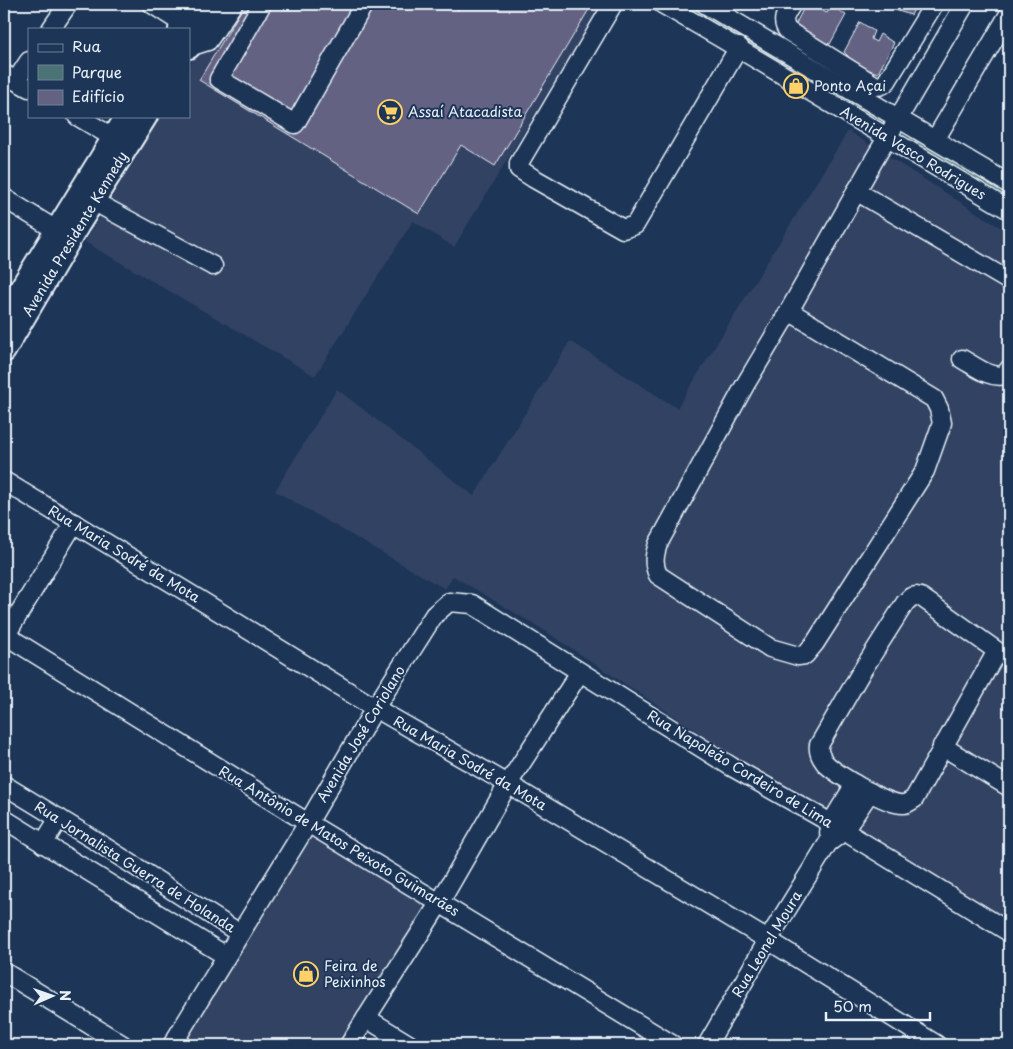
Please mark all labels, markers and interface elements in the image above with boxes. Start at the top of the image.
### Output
legend [28,28,190,118]
text: Rua [72,34,101,57]
text: Parque [72,60,122,83]
shop icon: Ponto Açai [783,73,809,99]
place label: Ponto Açai [814,75,886,96]
text: Edifício [72,84,125,107]
supermarket icon: Assaí Atacadista [377,99,403,125]
place label: Assaí Atacadista [408,101,522,122]
street label: Avenida Vasco Rodrigues [836,101,990,205]
street label: Avenida Presidente Kennedy [17,147,132,320]
street label: Rua Maria Sodré da Mota [44,500,204,607]
street label: Avenida José Coriolano [311,661,410,806]
street label: Rua Napoleão Cordeiro de Lima [643,705,837,833]
street label: Rua Maria Sodré da Mota [390,710,551,815]
street label: Rua Antônio de Matos Peixoto Guimarães [215,760,463,921]
street label: Rua Jornalista Guerra de Holanda [31,796,241,938]
street label: Rua Leonel Moura [726,886,807,1001]
place label: Feira de Peixinhos [324,955,386,992]
shop icon: Feira de Peixinhos [293,961,319,987]
north arrow [28,972,78,1022]
scale bar [826,989,929,1021]
text: N [55,990,76,1001]
text: 50 m [833,994,872,1017]

